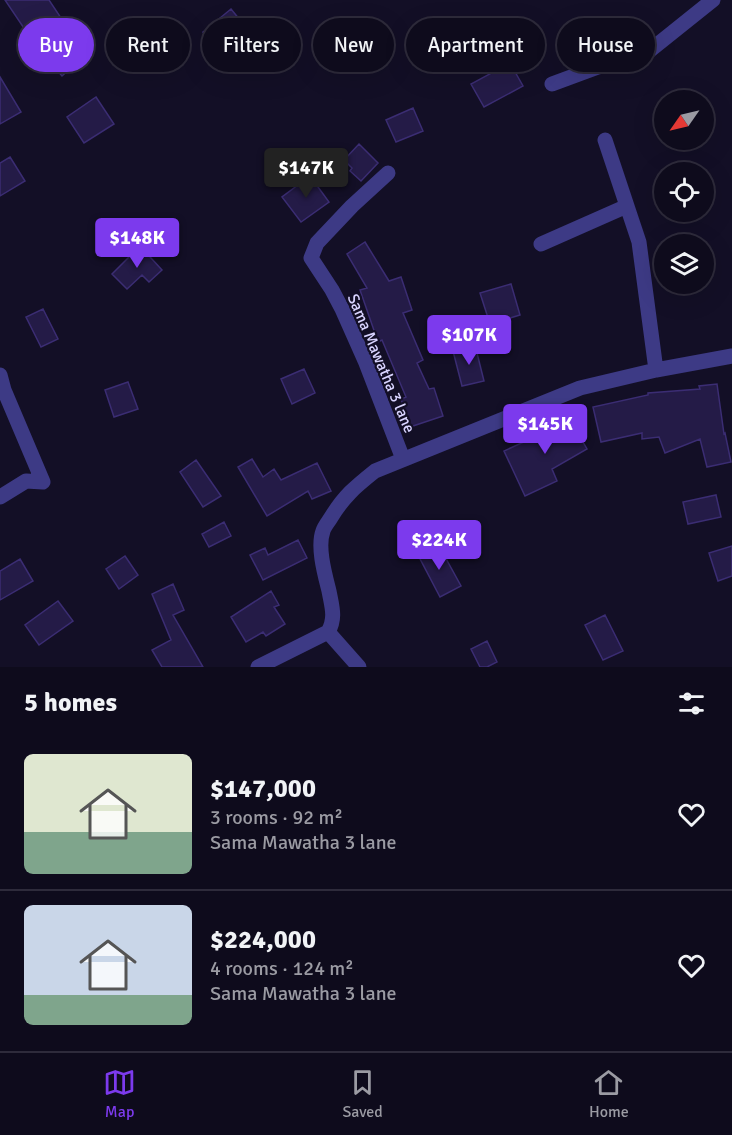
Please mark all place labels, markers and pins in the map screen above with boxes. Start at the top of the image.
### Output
pin: $147K [264,148,348,199]
pin: $148K [95,218,179,269]
pin: $107K [427,315,511,366]
pin: $145K [503,404,587,455]
pin: $224K [397,520,481,571]

